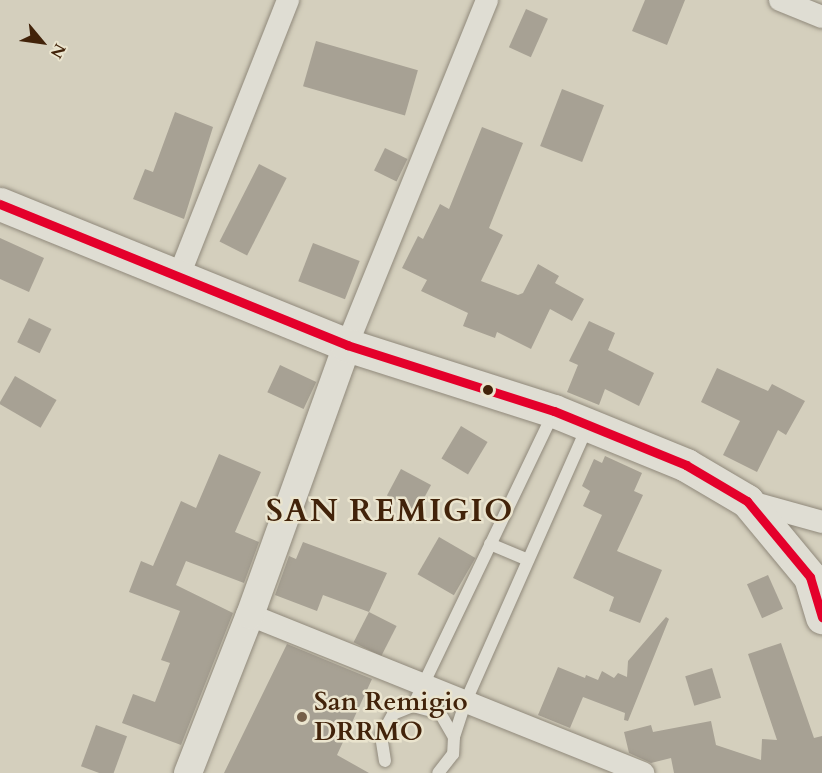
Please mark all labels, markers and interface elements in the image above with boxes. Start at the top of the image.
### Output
north arrow [12,12,72,72]
text: N [45,39,71,62]
unlabelled marker [482,384,494,396]
district label: SAN REMIGIO [266,492,514,530]
place label: San Remigio DRRMO [314,686,468,748]
marker: San Remigio DRRMO [295,710,309,724]

